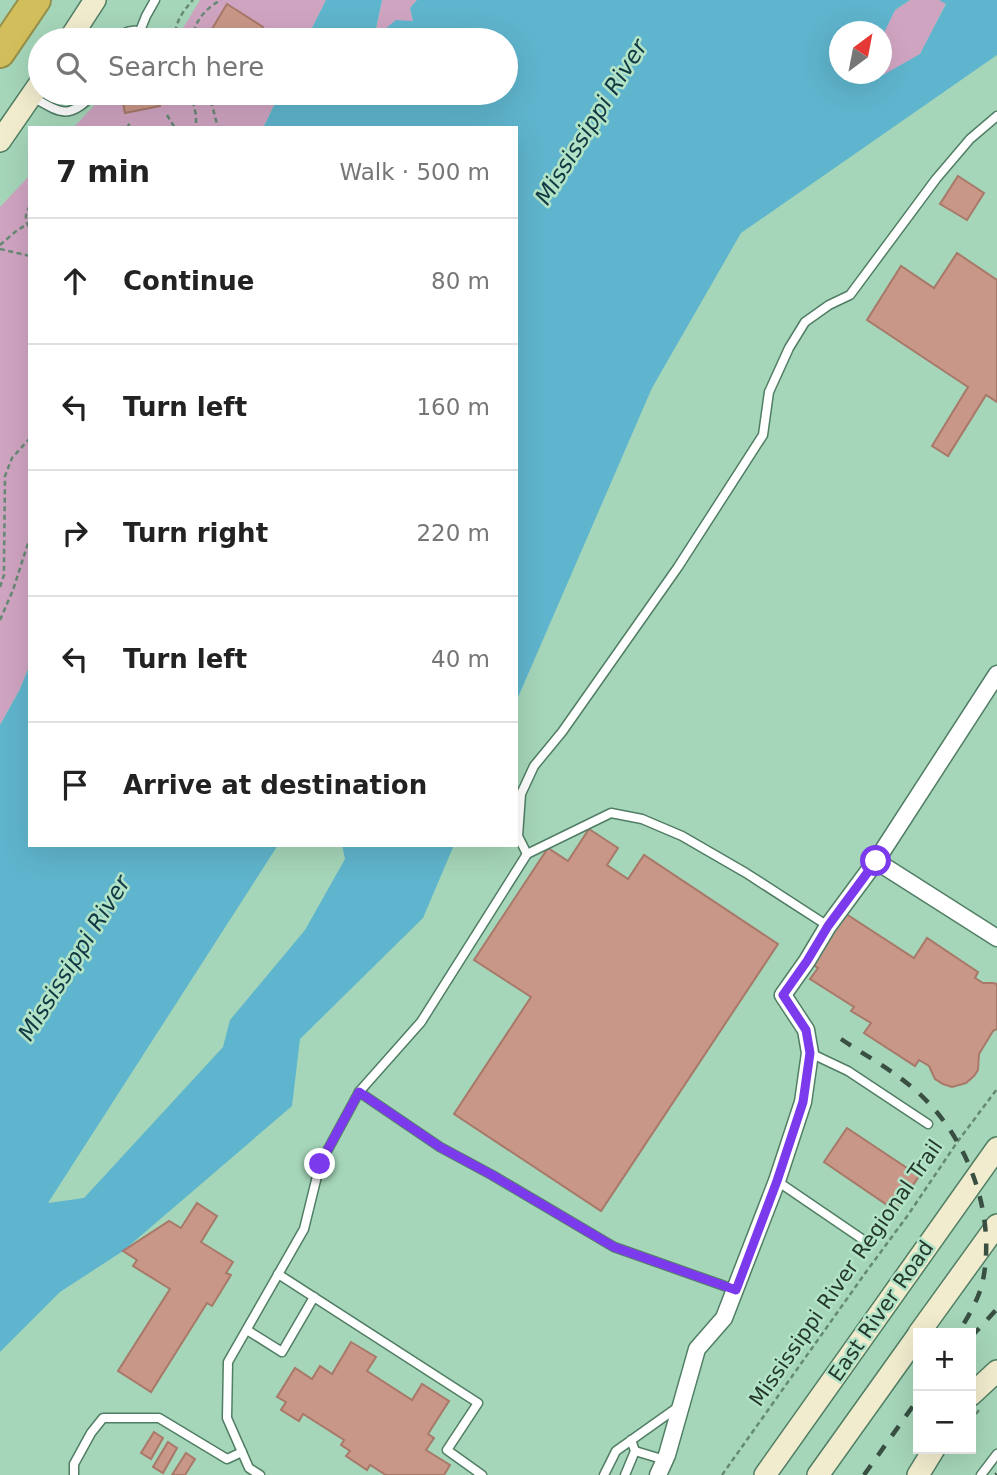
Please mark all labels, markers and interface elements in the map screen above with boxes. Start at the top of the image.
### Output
north arrow [829,21,892,84]
search box [28,28,518,105]
water label: Mississippi River [530,33,653,209]
icon: search [52,48,90,86]
text: Search here [108,52,264,82]
text: 7 min [56,154,150,189]
text: Walk · 500 m [339,159,490,185]
icon: ahead [56,262,94,300]
text: Continue [123,266,254,296]
text: 80 m [431,268,490,294]
icon: left [56,388,94,426]
text: Turn left [123,392,247,422]
text: 160 m [416,394,490,420]
icon: right [56,514,94,552]
text: Turn right [123,518,268,548]
text: 220 m [416,520,490,546]
icon: left [56,640,94,678]
text: Turn left [123,644,247,674]
text: 40 m [431,646,490,672]
icon: arrive [56,766,94,804]
text: Arrive at destination [123,770,427,800]
route start [860,845,891,876]
water label: Mississippi River [13,869,136,1045]
street label: Mississippi River Regional Trail [744,1135,948,1411]
route end [304,1148,335,1179]
street label: East River Road [824,1236,938,1386]
map controls [913,1328,976,1454]
button: + [913,1328,976,1391]
button: − [913,1391,976,1454]

